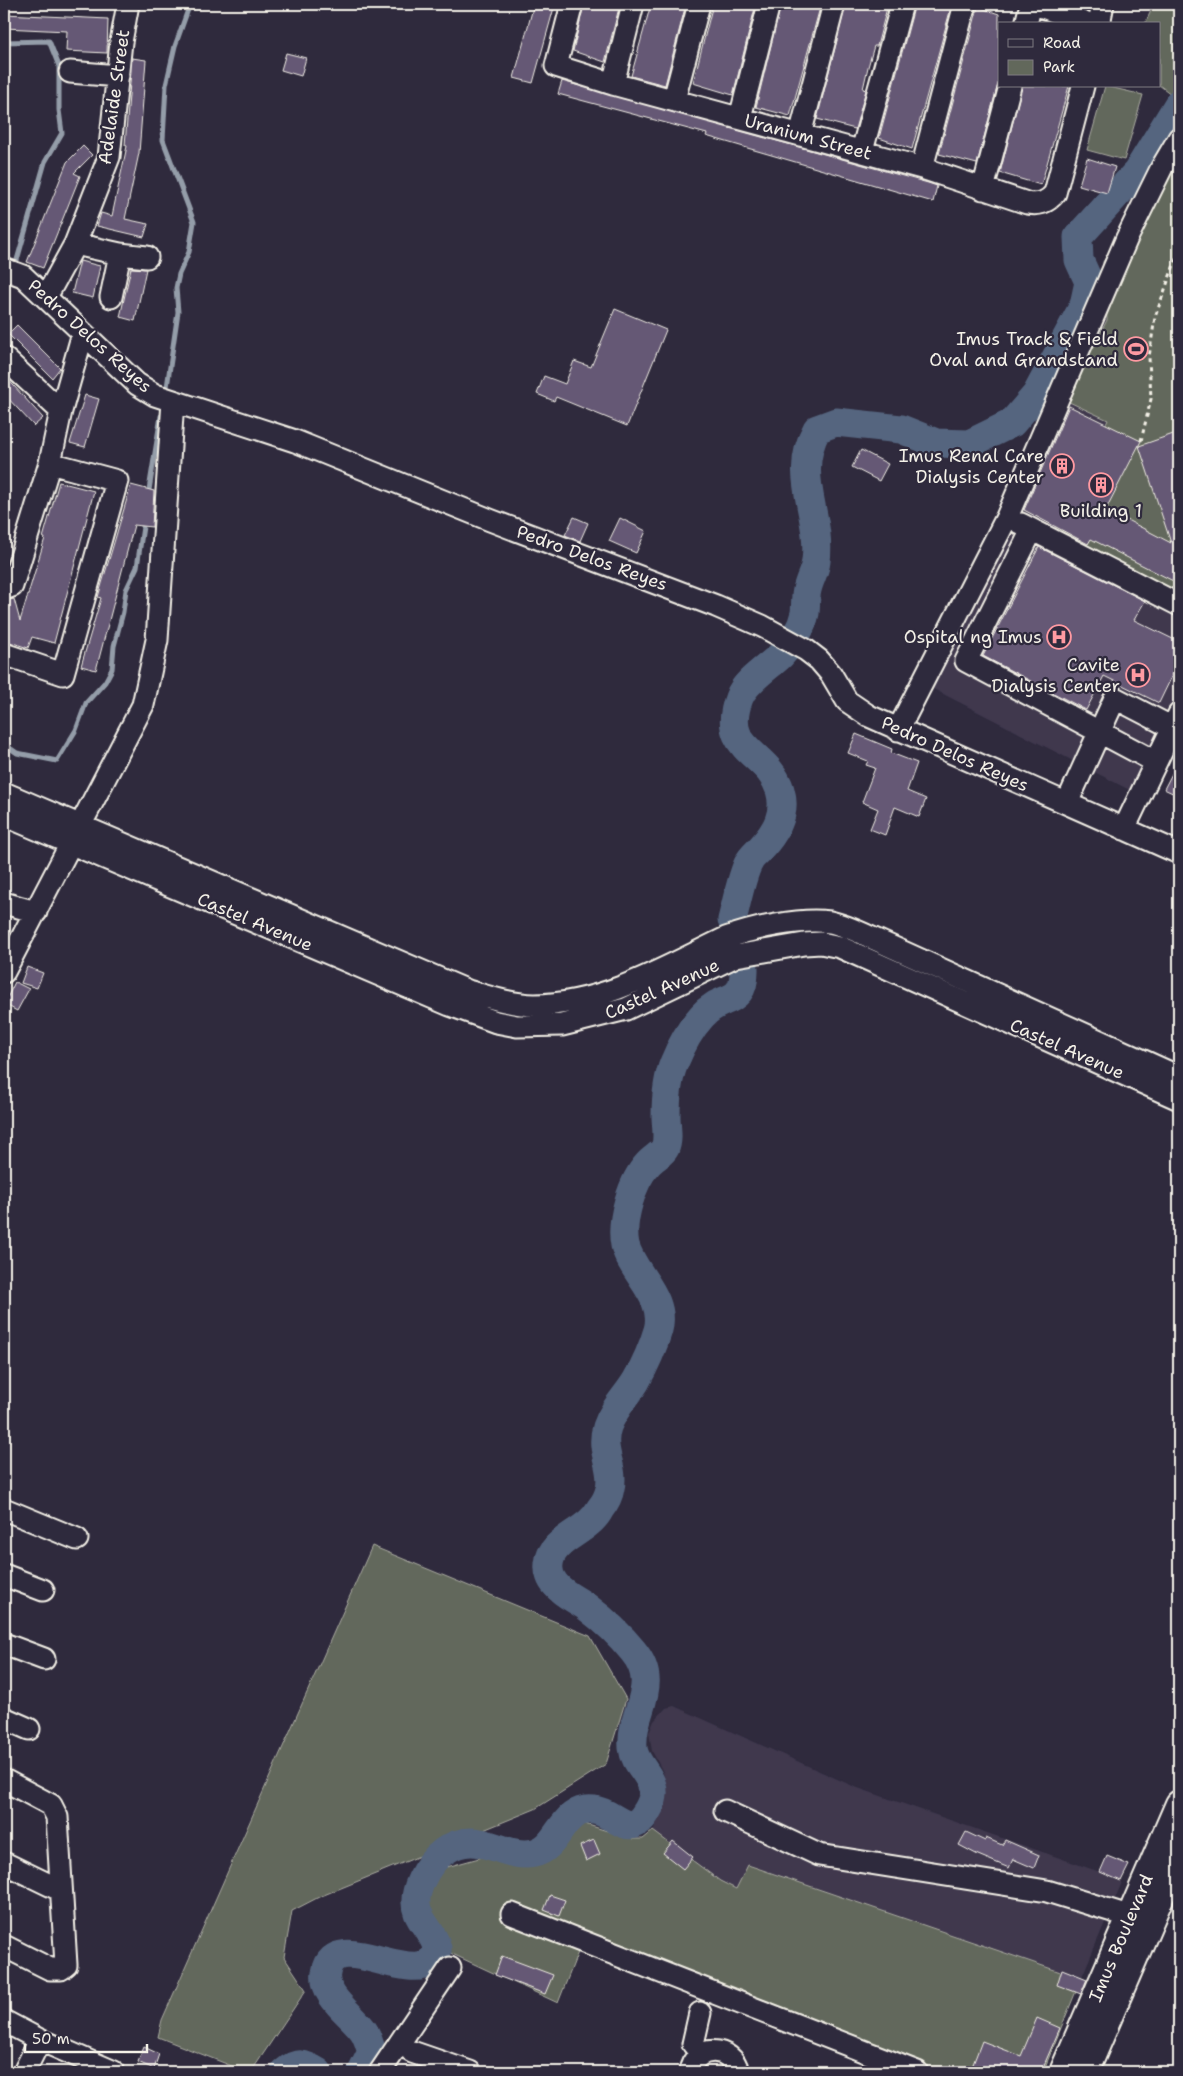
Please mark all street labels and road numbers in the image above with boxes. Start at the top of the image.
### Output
street label: Adelaide Street [93,28,135,166]
street label: Uranium Street [742,108,875,166]
street label: Pedro Delos Reyes [23,274,157,398]
street label: Pedro Delos Reyes [513,520,671,596]
street label: Pedro Delos Reyes [877,711,1033,797]
street label: Castel Avenue [194,887,316,957]
street label: Castel Avenue [601,953,723,1025]
street label: Castel Avenue [1006,1013,1128,1085]
street label: Imus Boulevard [1083,1870,1159,2006]

